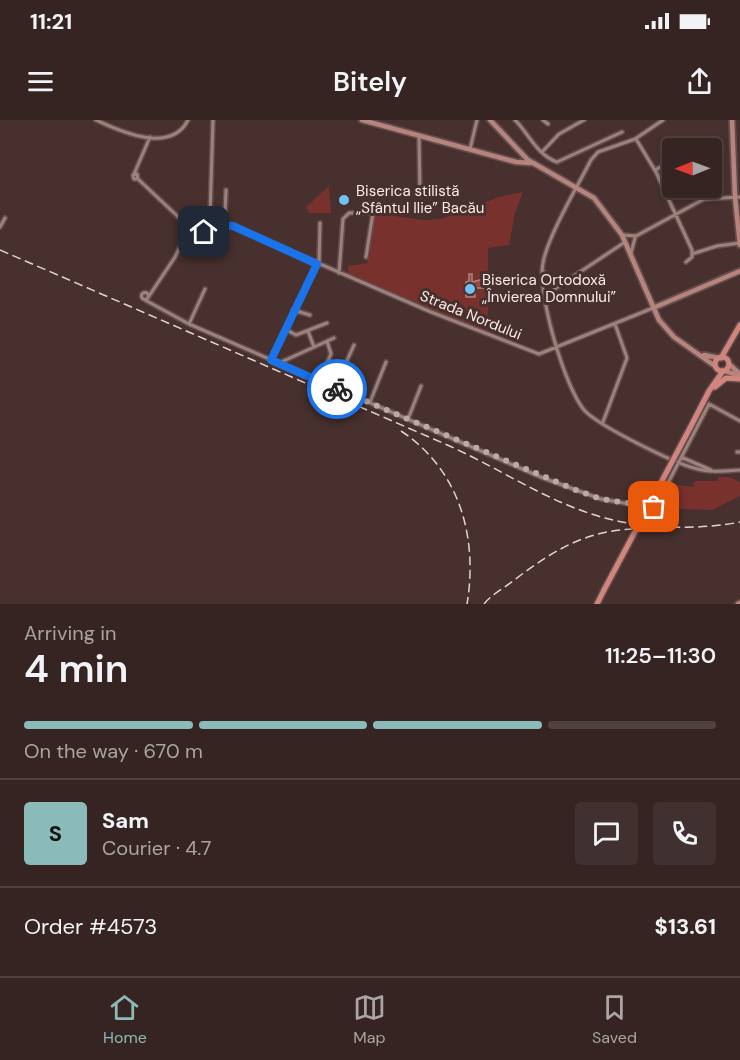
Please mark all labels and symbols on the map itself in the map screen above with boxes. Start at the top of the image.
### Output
north arrow [662,138,722,198]
place label: Biserica stilistă „Sfântul Ilie” Bacău [356,181,484,218]
marker: Biserica stilistă „Sfântul Ilie” Bacău [337,193,351,207]
pin [178,206,229,257]
place label: Biserica Ortodoxă „Învierea Domnului” [482,270,616,307]
marker: Biserica Ortodoxă „Învierea Domnului” [463,282,477,296]
street label: Strada Nordului [417,286,525,344]
courier [307,359,367,419]
pin [628,481,679,532]

